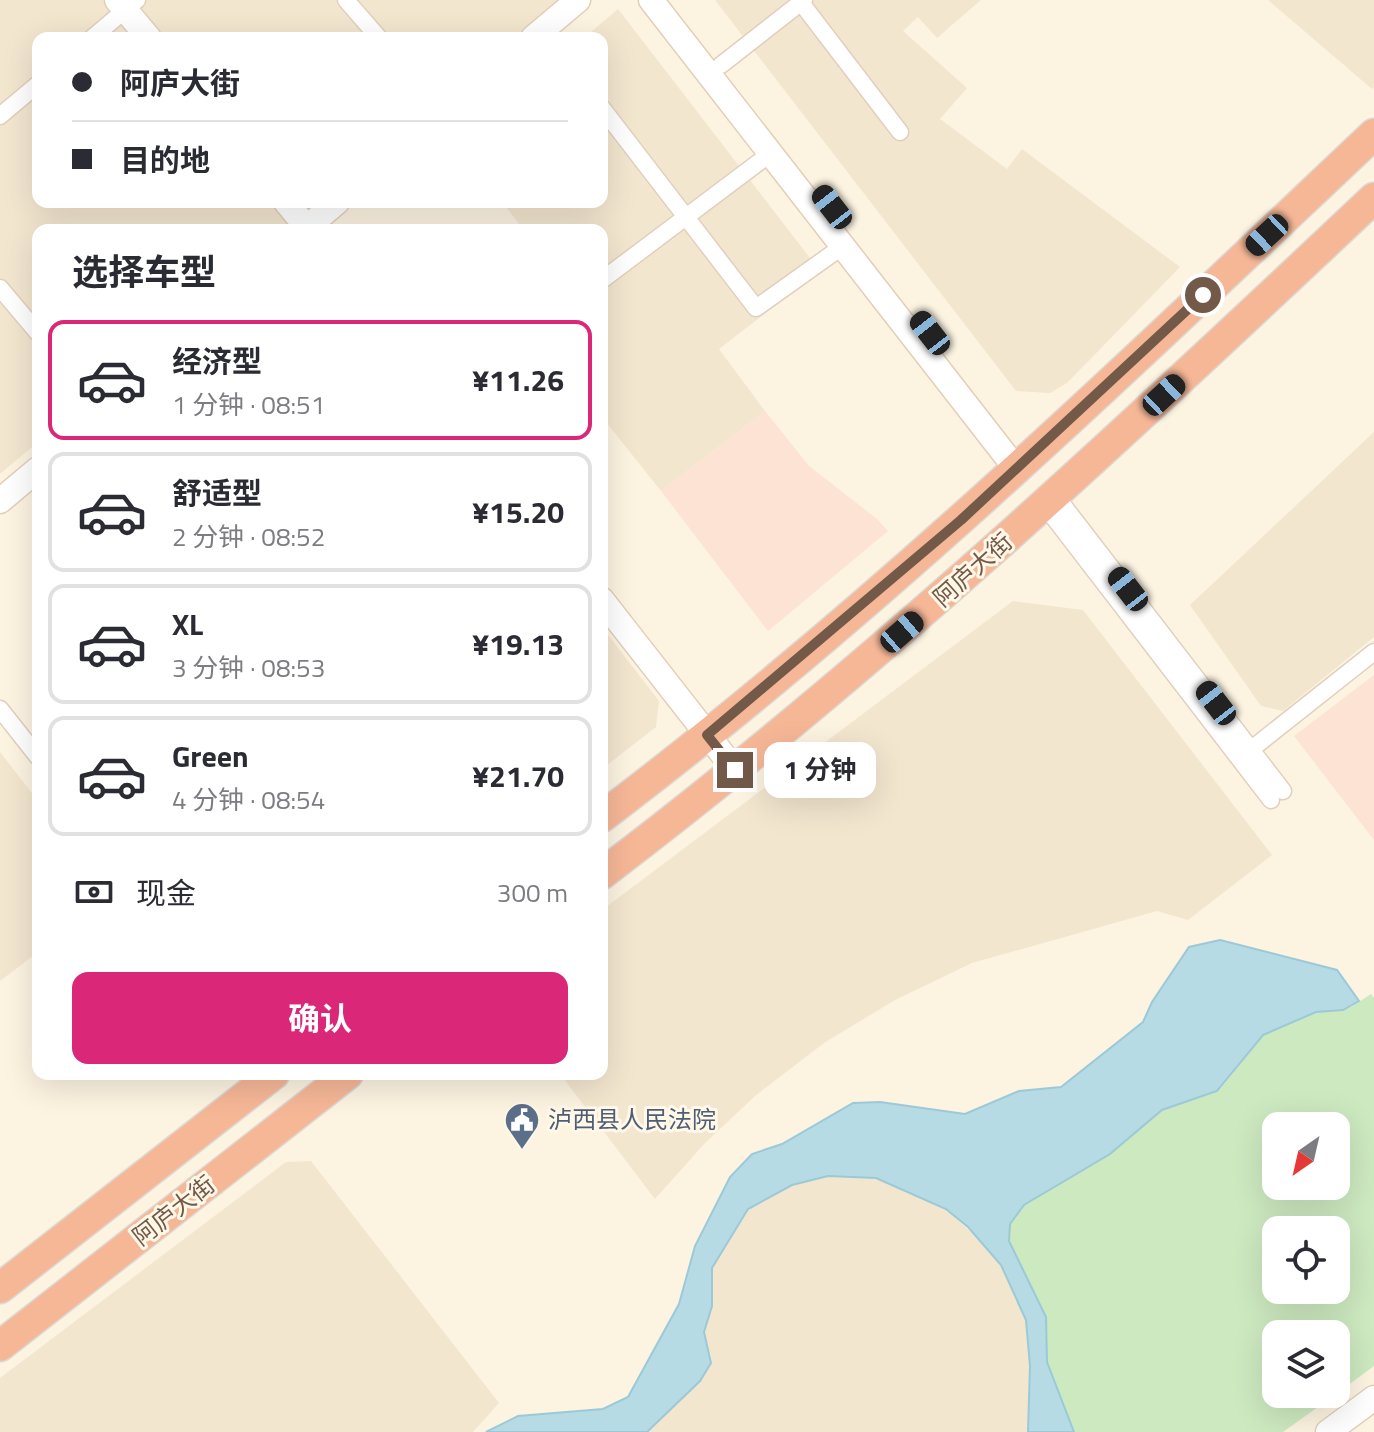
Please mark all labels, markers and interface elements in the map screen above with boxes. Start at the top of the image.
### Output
text: 阿庐大街 [120,60,240,106]
text: 目的地 [120,137,210,183]
car [808,181,856,233]
car [1241,210,1293,260]
text: 选择车型 [72,244,216,299]
route start [1185,277,1221,313]
car [906,307,954,359]
text: 经济型 [172,338,262,384]
icon: car [76,344,148,416]
text: ¥11.26 [472,357,564,403]
car [1138,370,1190,420]
text: 1 分钟 · 08:51 [172,385,325,424]
text: 舒适型 [172,470,262,516]
icon: car [76,476,148,548]
text: ¥15.20 [472,489,564,535]
text: 2 分钟 · 08:52 [172,517,325,556]
street label: 阿庐大街 [925,524,1020,615]
car [1104,563,1152,615]
text: XL [172,601,203,647]
car [876,607,928,657]
icon: car [76,608,148,680]
text: ¥19.13 [472,621,564,667]
text: 3 分钟 · 08:53 [172,648,325,687]
car [1192,677,1240,729]
text: Green [172,733,249,779]
icon: car [76,740,148,812]
callout: 1 分钟 [763,742,875,798]
text: 1 分钟 [784,750,856,789]
route end [717,752,753,788]
text: ¥21.70 [472,753,564,799]
text: 4 分钟 · 08:54 [172,780,325,819]
icon: cash [72,870,116,914]
text: 现金 [136,870,196,916]
text: 300 m [497,873,568,912]
button: 确认 [72,972,568,1064]
public building icon: 泸西县人民法院 [503,1101,541,1151]
place label: 泸西县人民法院 [548,1101,716,1137]
north arrow [1262,1112,1350,1200]
map controls [1262,1112,1350,1408]
street label: 阿庐大街 [124,1166,222,1254]
button: locate [1262,1216,1350,1304]
button: layers [1262,1320,1350,1408]

